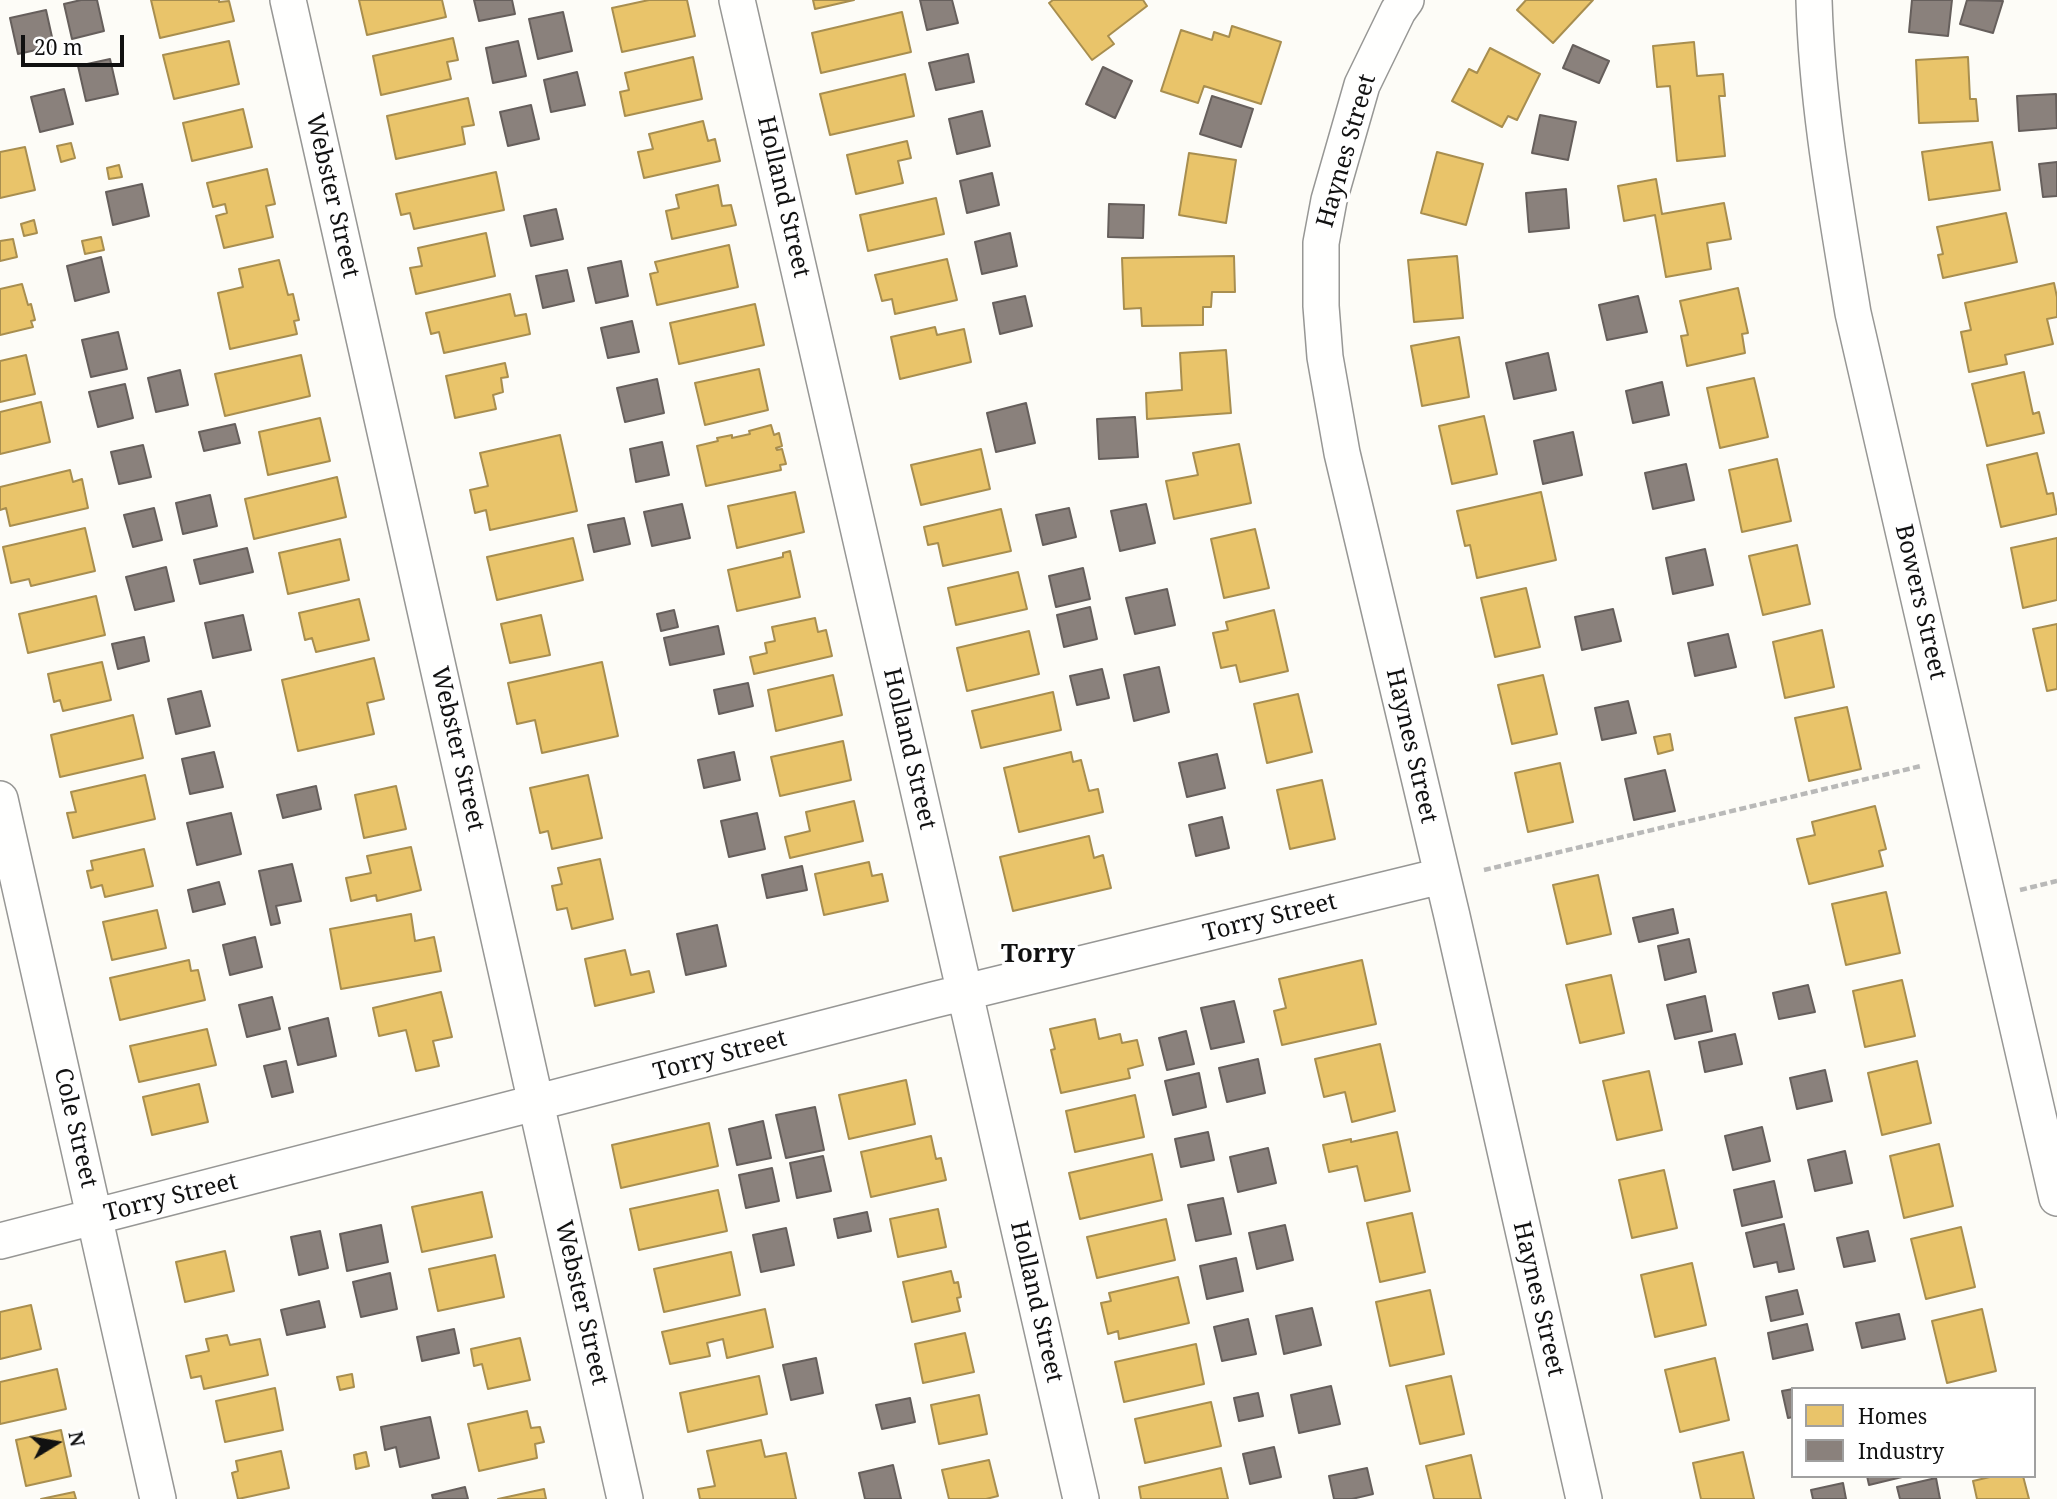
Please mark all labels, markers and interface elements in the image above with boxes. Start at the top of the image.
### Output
scale bar [24,21,128,65]
text: 20 m [34,33,83,61]
street label: Haynes Street [1311,71,1383,231]
street label: Webster Street [299,111,365,281]
street label: Holland Street [750,114,816,280]
street label: Bowers Street [1888,522,1952,682]
street label: Webster Street [424,664,490,834]
street label: Holland Street [876,666,942,832]
street label: Haynes Street [1379,666,1443,826]
street label: Torry Street [1200,887,1340,949]
district label: Torry [1001,939,1075,971]
street label: Torry Street [650,1024,790,1088]
street label: Cole Street [47,1065,103,1191]
street label: Torry Street [101,1167,241,1229]
street label: Webster Street [548,1218,614,1388]
street label: Holland Street [1003,1219,1069,1385]
street label: Haynes Street [1506,1219,1570,1379]
legend [1791,1387,2036,1478]
text: Homes [1858,1402,1927,1430]
north arrow [21,1408,91,1478]
text: N [62,1429,91,1449]
text: Industry [1858,1437,1944,1465]

